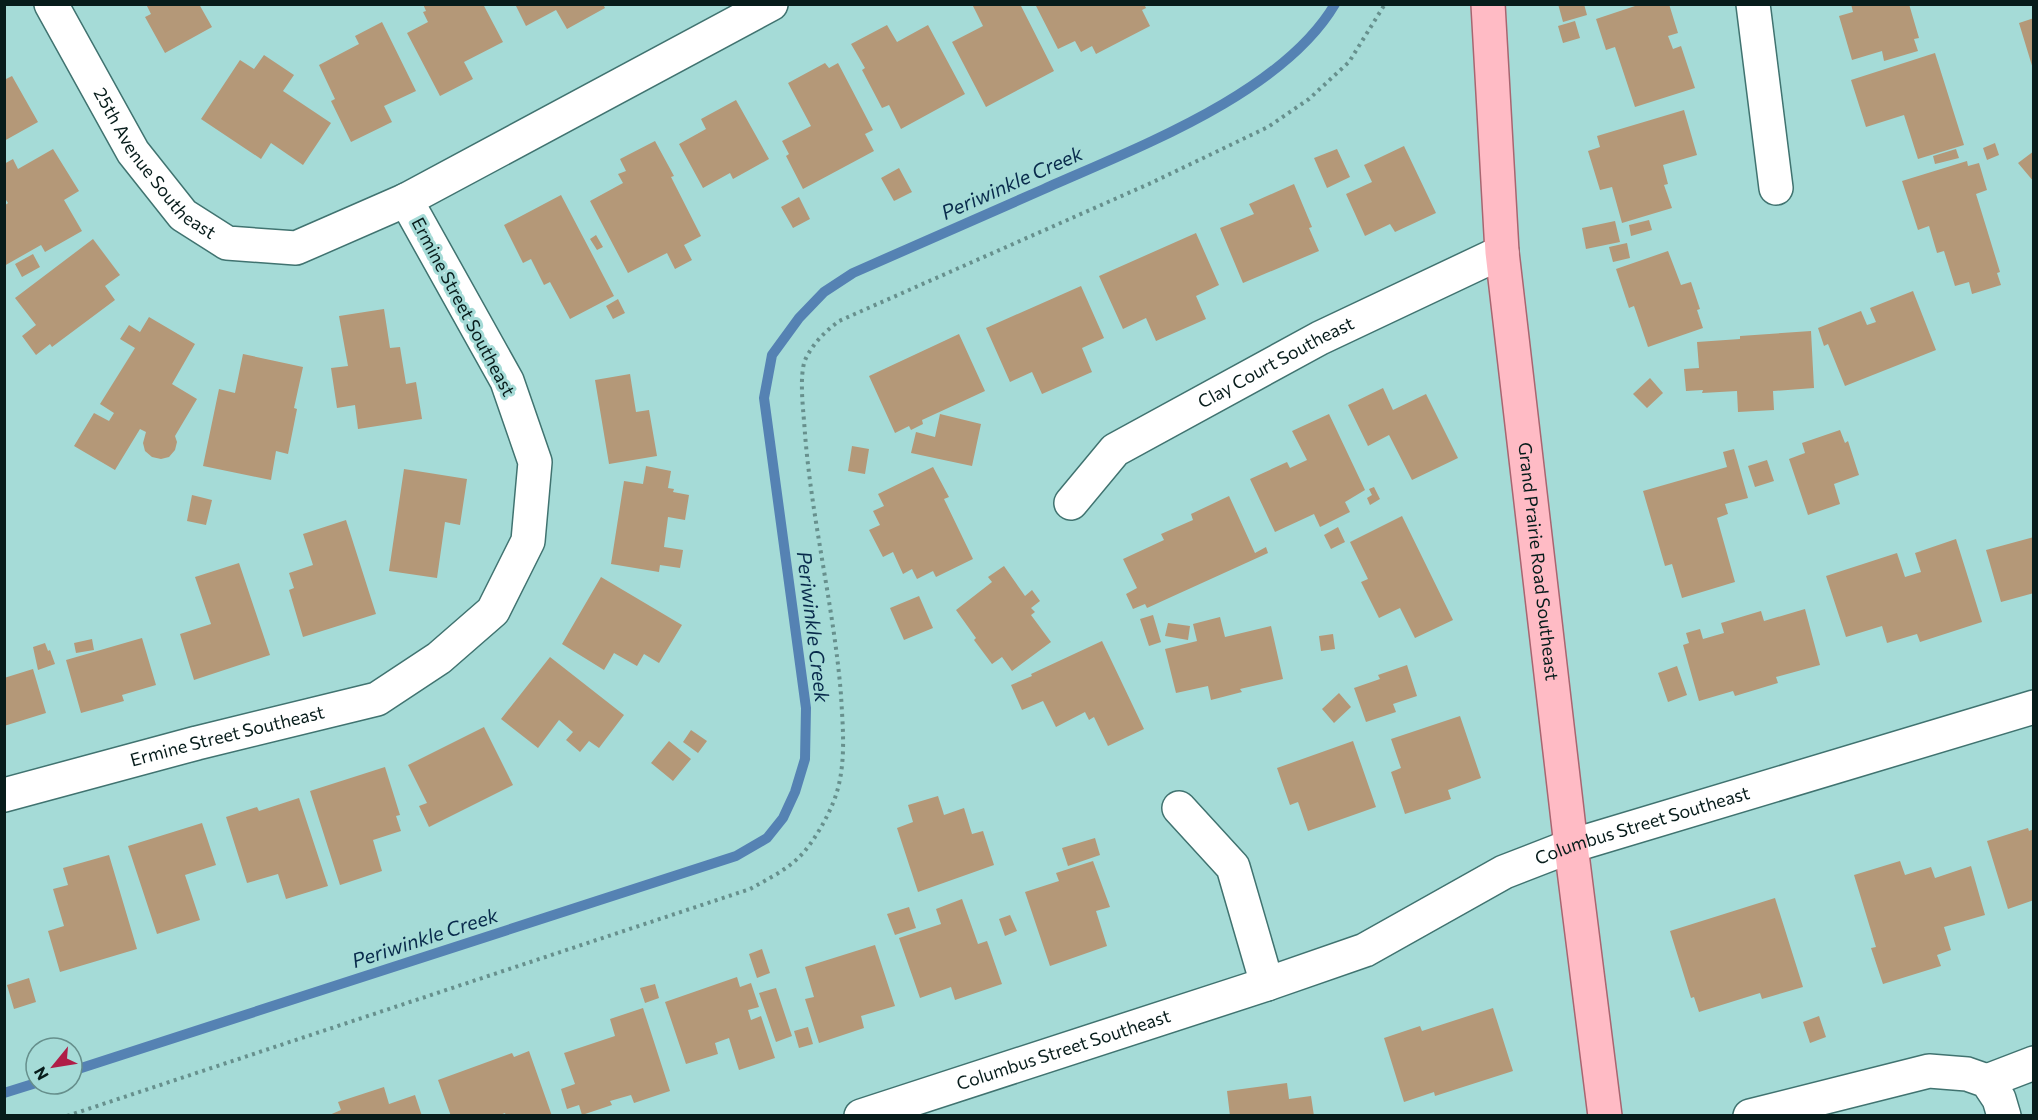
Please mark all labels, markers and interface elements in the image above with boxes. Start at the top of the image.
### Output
street label: 25th Avenue Southeast [90,84,220,243]
water label: Periwinkle Creek [937,140,1087,224]
street label: Ermine Street Southeast [407,213,520,400]
street label: Clay Court Southeast [1194,312,1357,413]
street label: Grand Prairie Road Southeast [1514,441,1564,682]
water label: Periwinkle Creek [793,550,835,705]
street label: Ermine Street Southeast [128,700,326,771]
street label: Columbus Street Southeast [1531,781,1752,869]
water label: Periwinkle Creek [349,902,502,972]
street label: Columbus Street Southeast [953,1004,1173,1094]
north arrow [24,1036,84,1096]
text: N [29,1064,52,1084]

